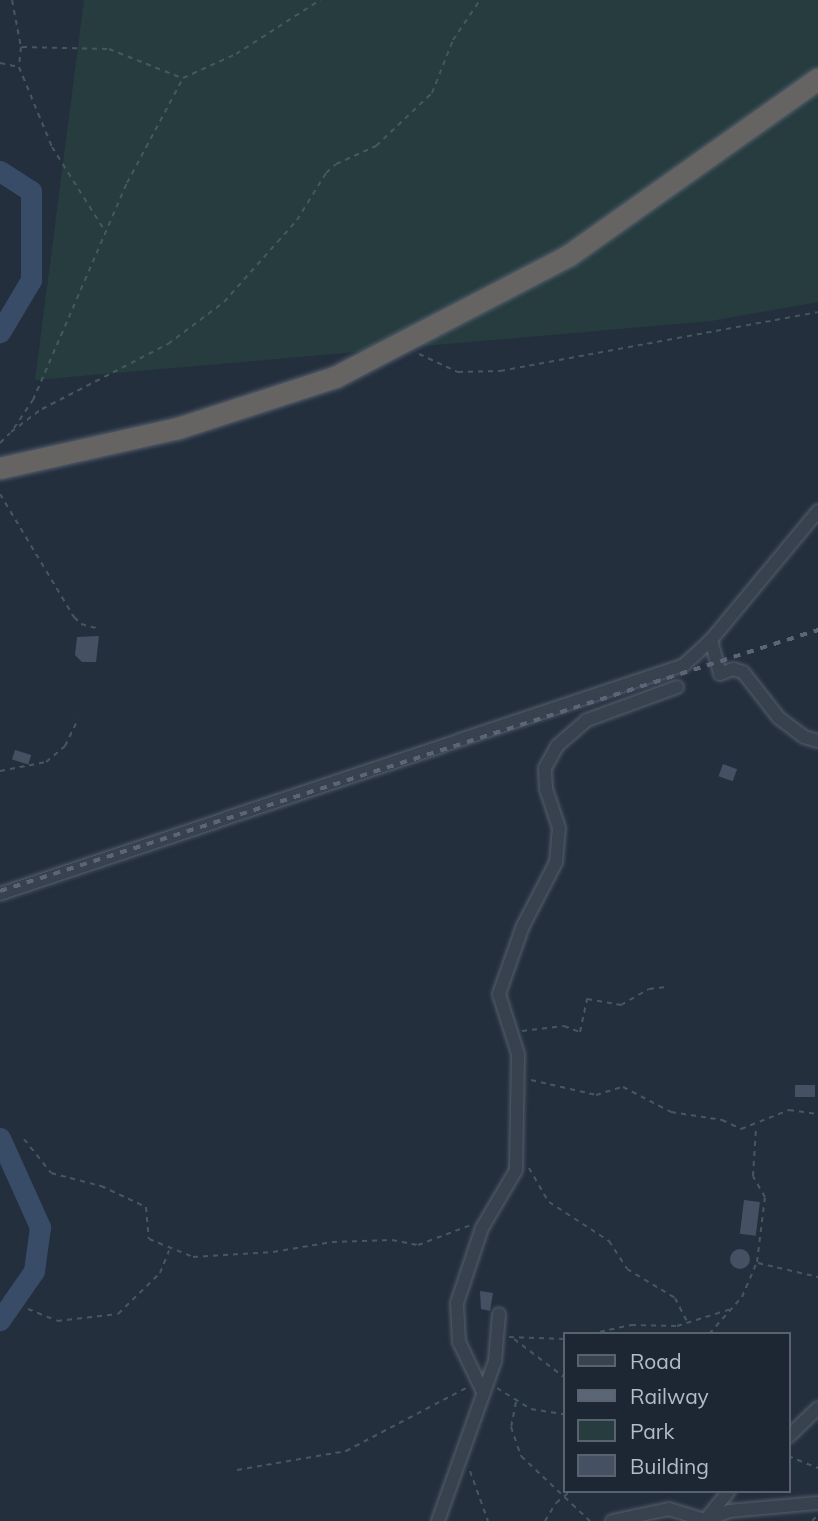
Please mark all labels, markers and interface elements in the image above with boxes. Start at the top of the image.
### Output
legend [562,1332,790,1493]
text: Road [630,1348,681,1374]
text: Railway [630,1383,709,1409]
text: Park [630,1418,674,1444]
text: Building [630,1453,709,1479]

